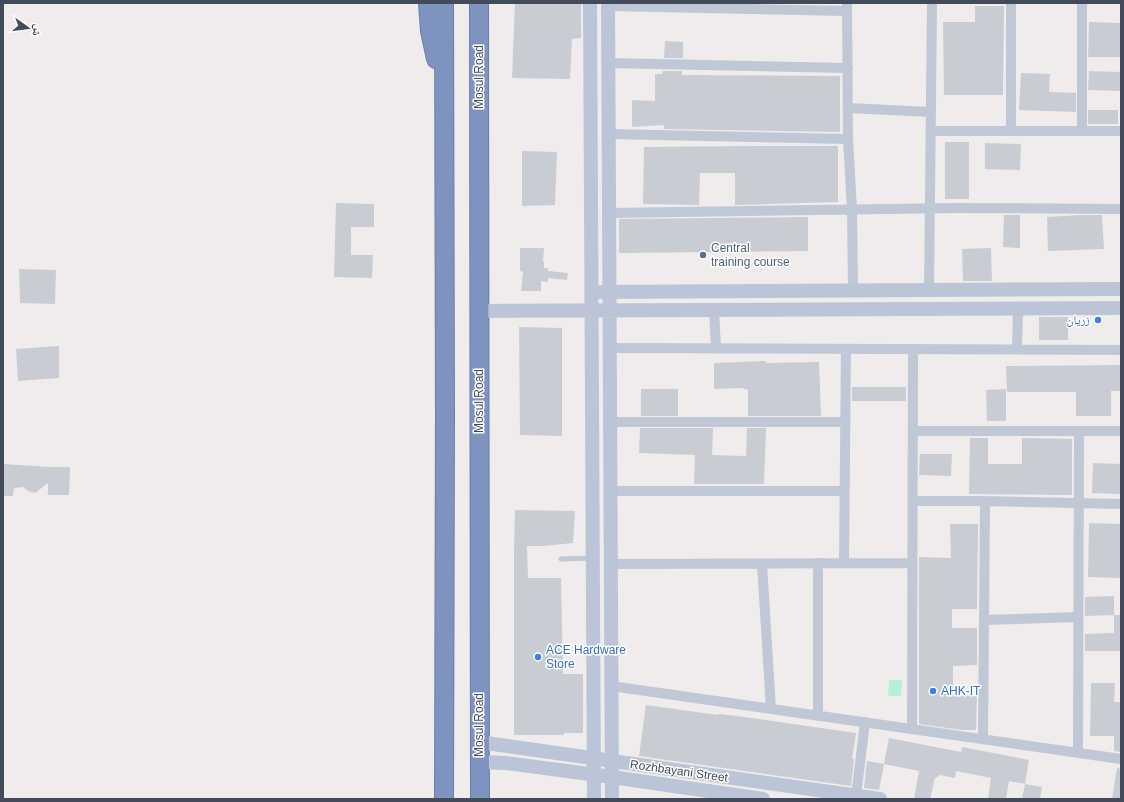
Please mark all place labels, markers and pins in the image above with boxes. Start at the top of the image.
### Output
place label: Central training course [711,241,790,269]
marker: Central training course [698,250,708,260]
place label: زریان [1067,313,1090,327]
marker: زریان [1093,315,1103,325]
place label: ACE Hardware Store [546,643,626,671]
marker: ACE Hardware Store [533,652,543,662]
place label: AHK-IT [941,684,981,698]
marker: AHK-IT [928,686,938,696]

